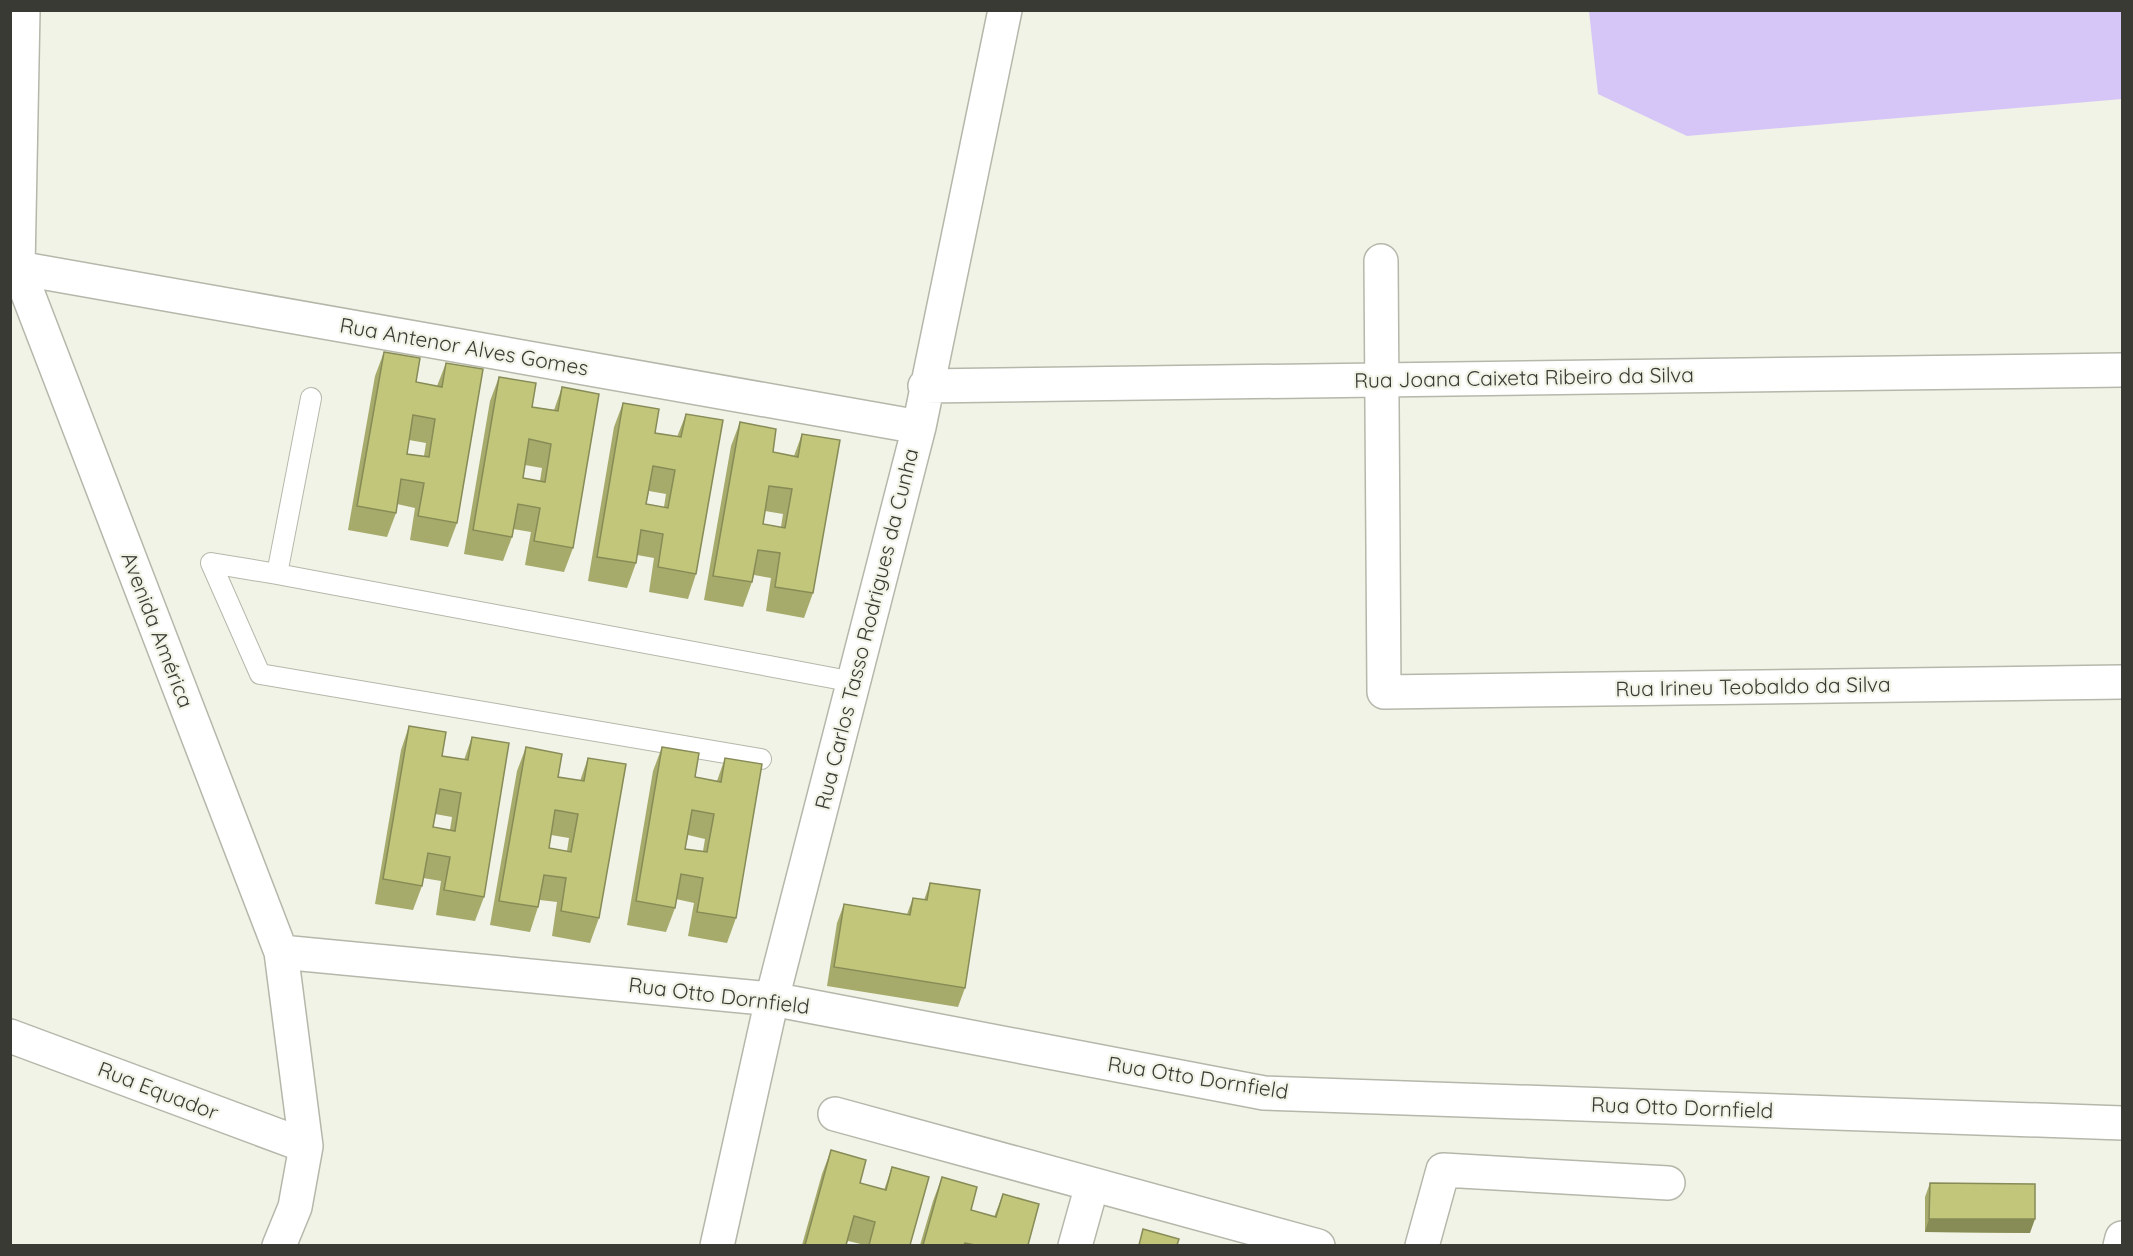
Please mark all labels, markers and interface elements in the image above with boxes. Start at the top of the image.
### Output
street label: Rua Antenor Alves Gomes [338,311,591,381]
street label: Rua Joana Caixeta Ribeiro da Silva [1354,361,1694,393]
street label: Rua Carlos Tasso Rodrigues da Cunha [809,446,924,812]
street label: Avenida América [116,548,200,711]
street label: Rua Irineu Teobaldo da Silva [1615,671,1891,701]
street label: Rua Otto Dornfield [627,971,811,1019]
street label: Rua Otto Dornfield [1106,1050,1290,1104]
street label: Rua Equador [94,1055,222,1125]
street label: Rua Otto Dornfield [1590,1091,1774,1123]

